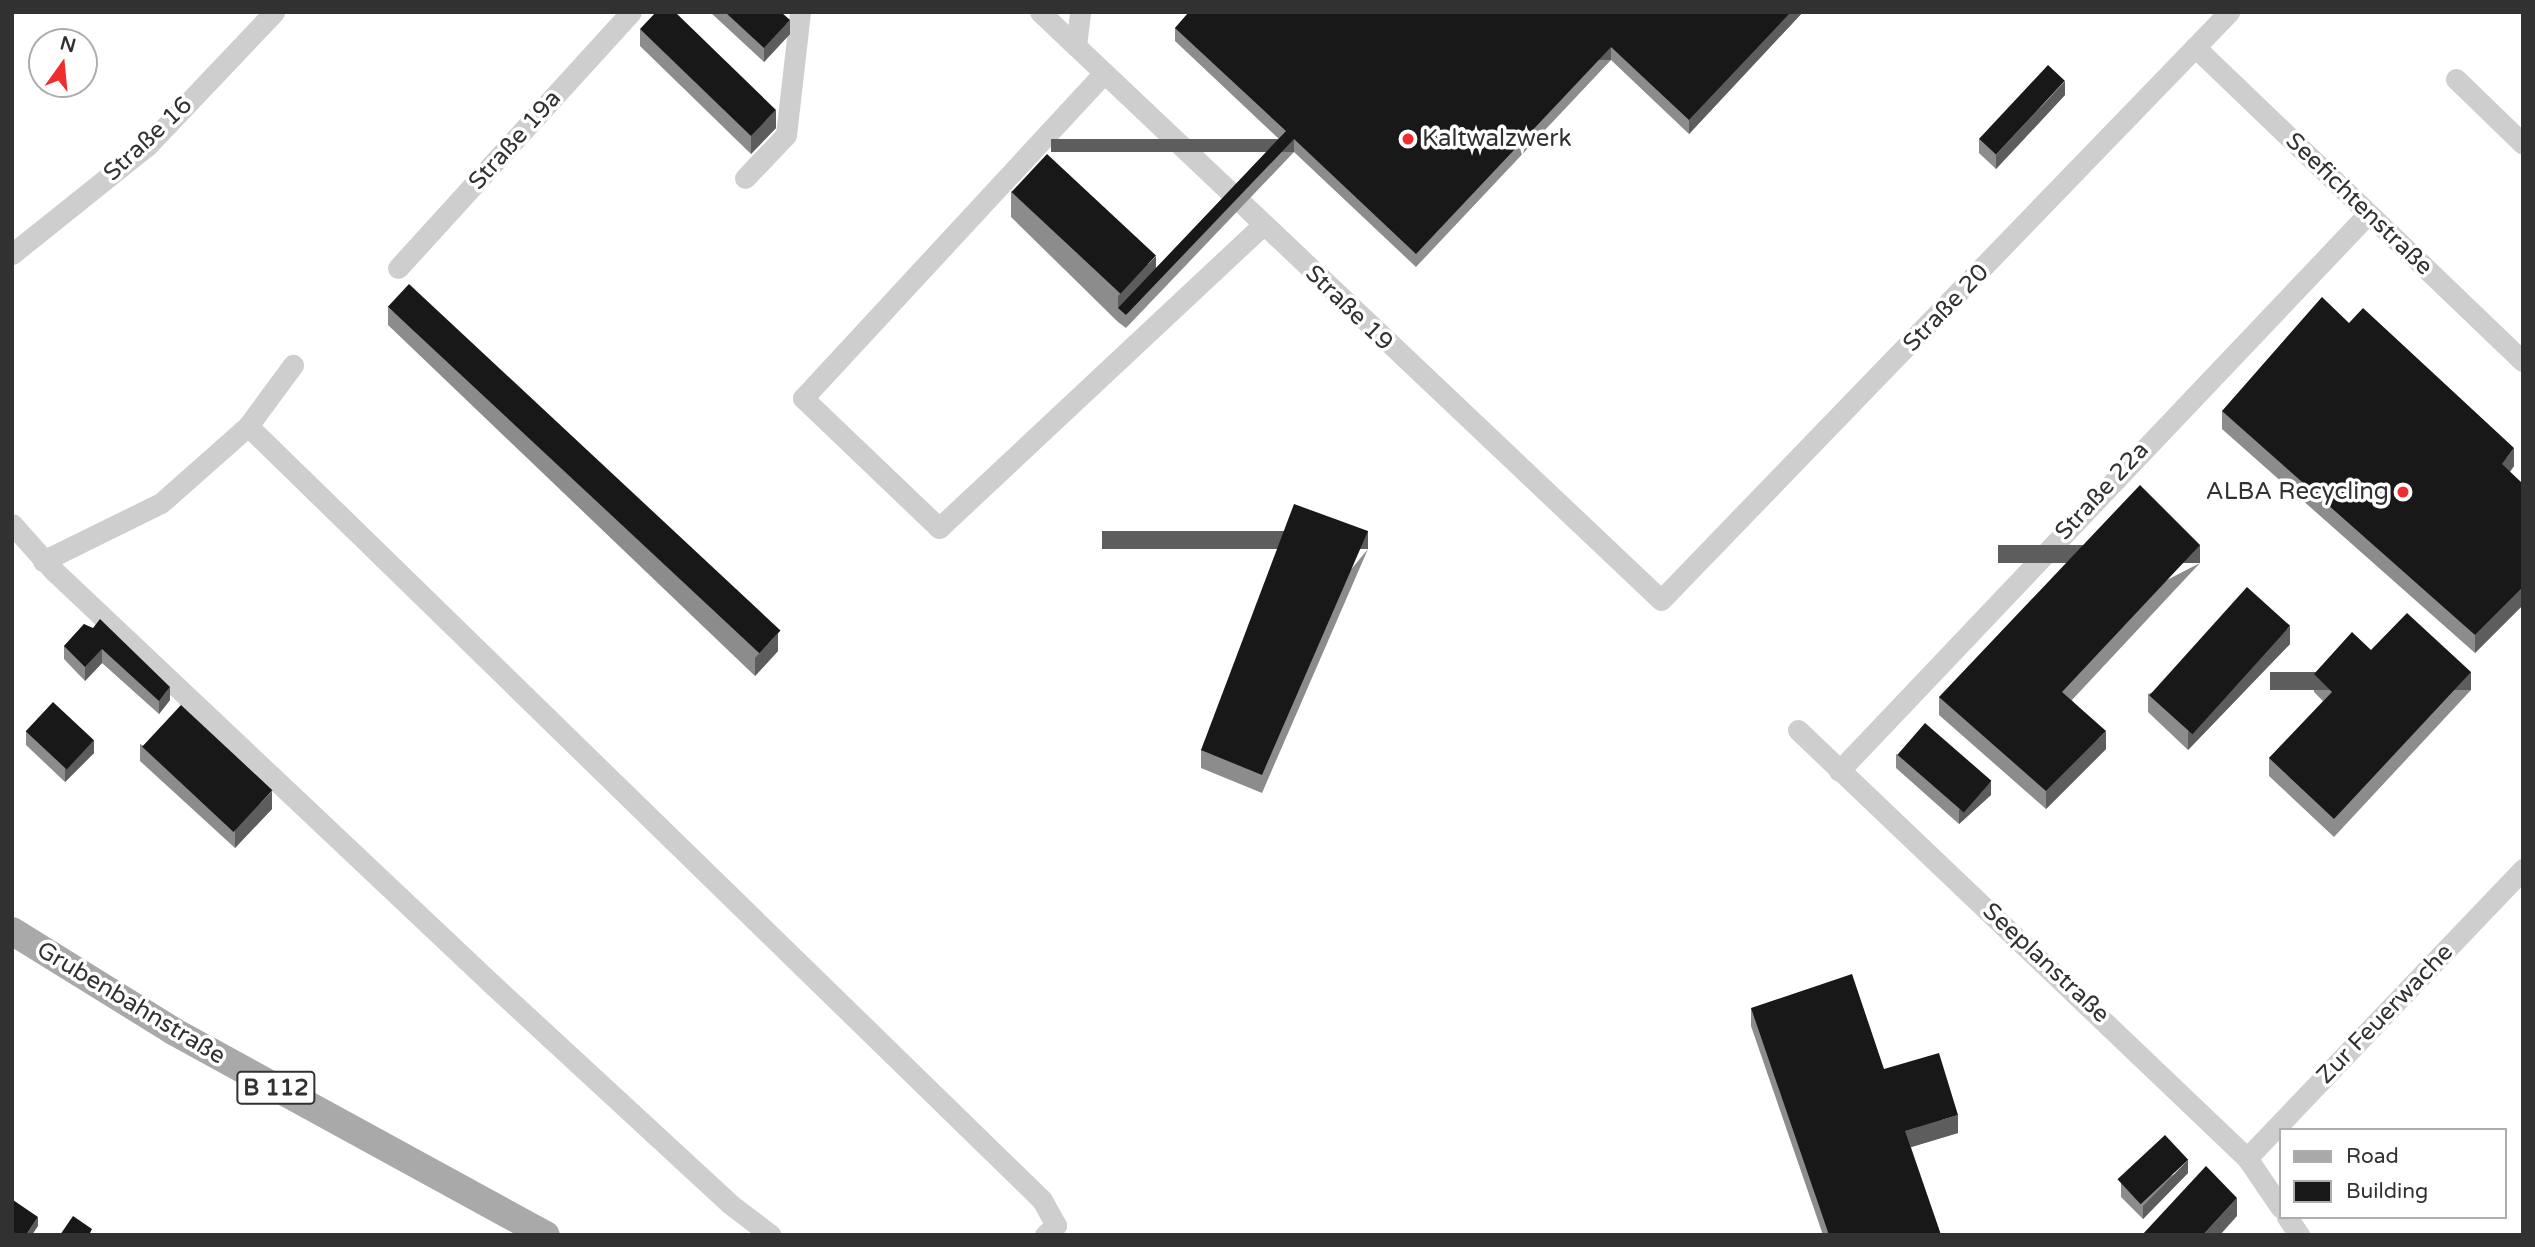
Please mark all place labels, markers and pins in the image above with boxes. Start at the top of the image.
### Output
place label: Kaltwalzwerk [1422,125,1572,153]
marker: Kaltwalzwerk [1400,131,1416,147]
place label: ALBA Recycling [2206,478,2389,506]
marker: ALBA Recycling [2395,484,2411,500]

